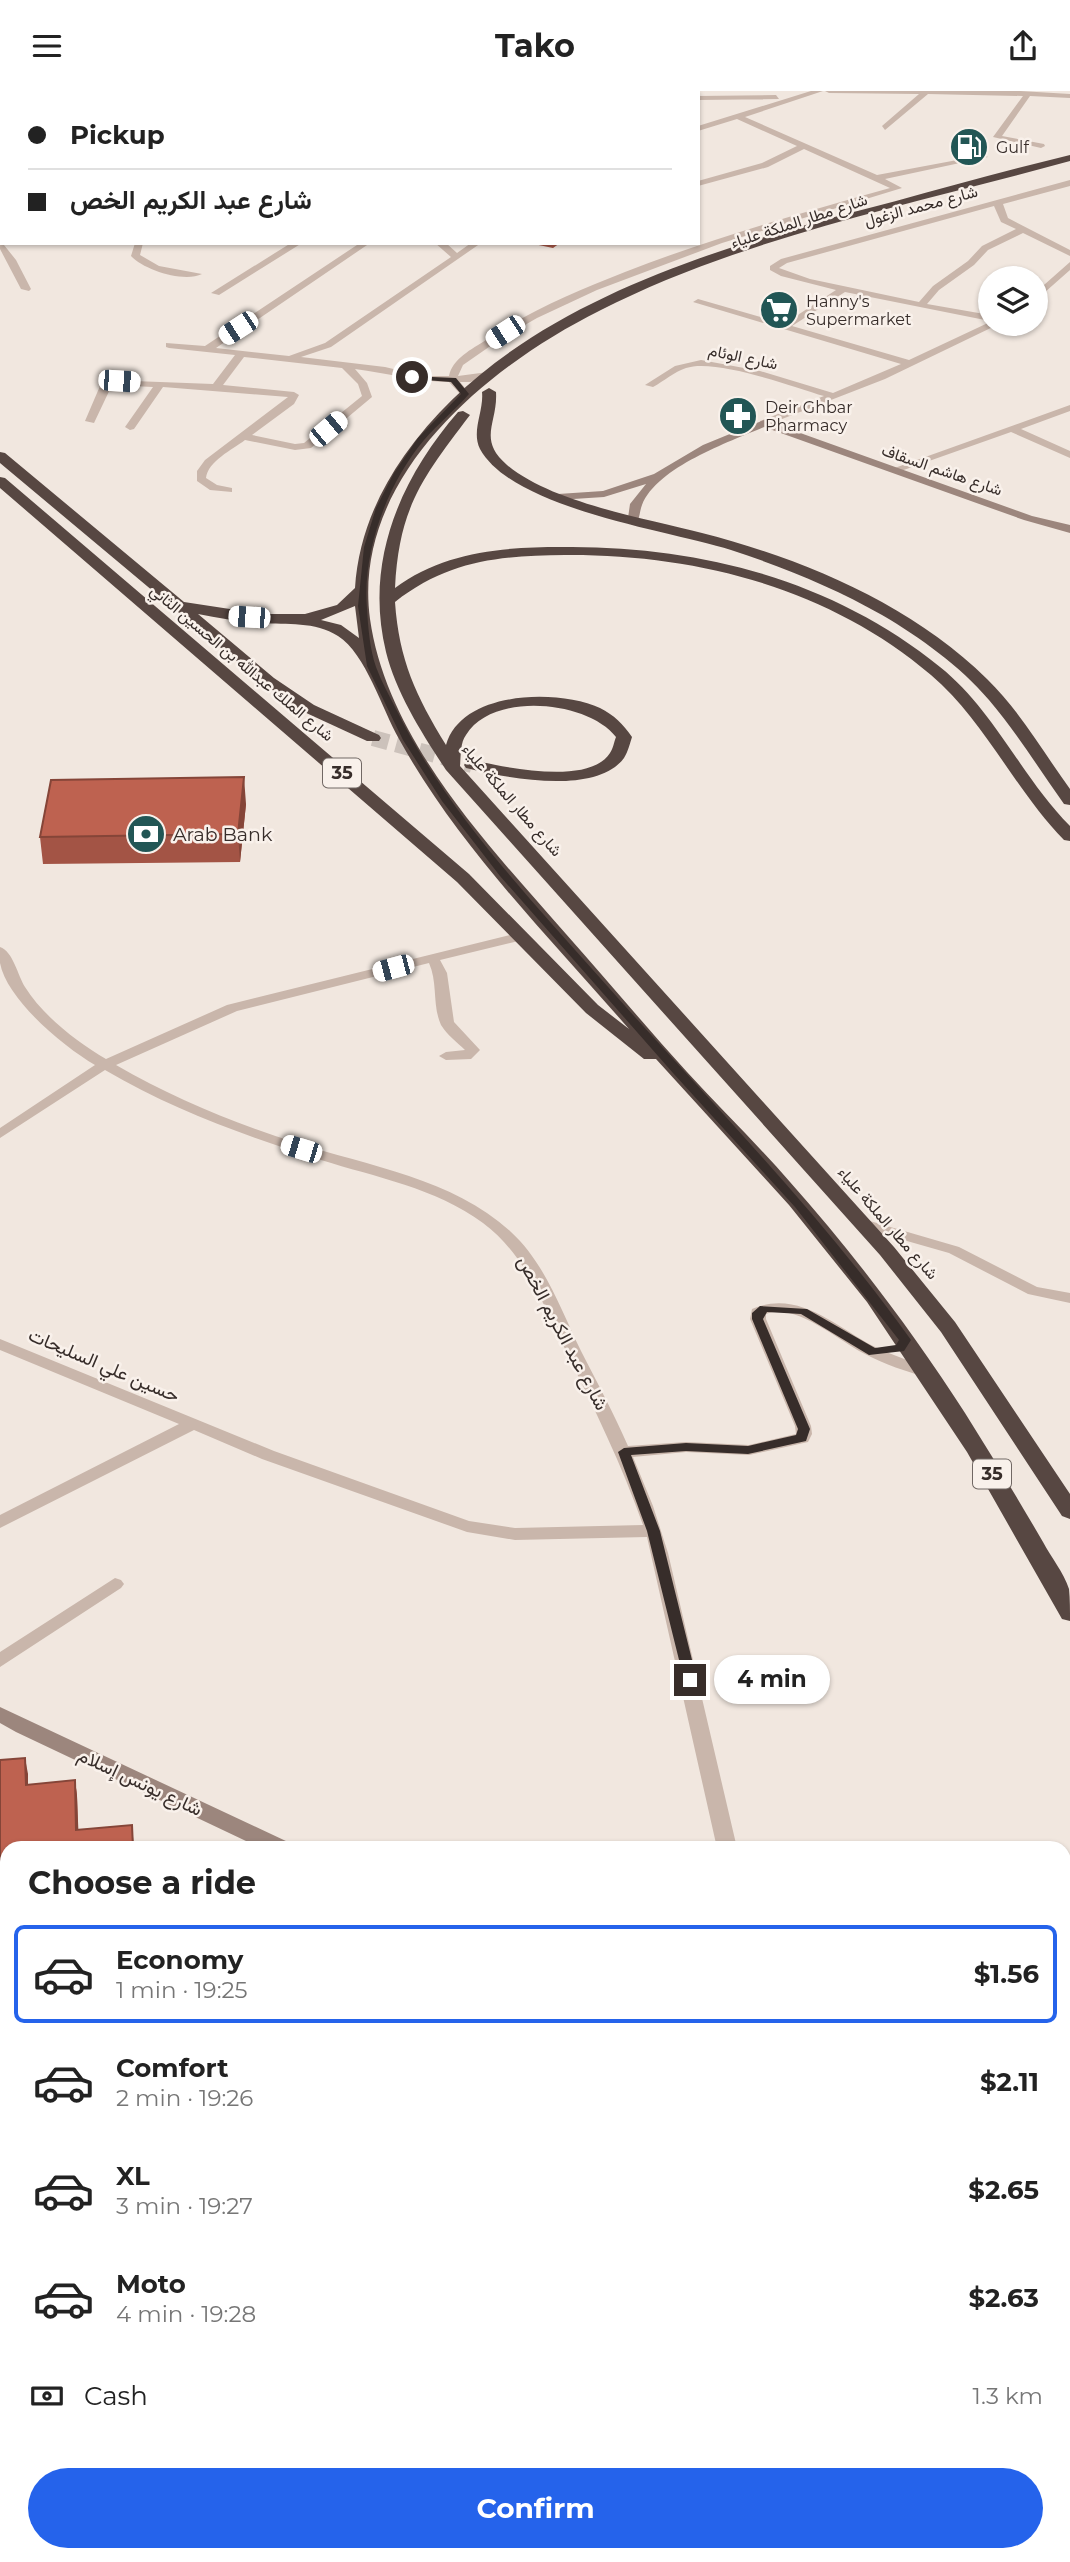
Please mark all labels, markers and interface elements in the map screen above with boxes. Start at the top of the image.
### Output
text: Tako [495,26,575,65]
icon: menu [28,27,66,65]
icon: share [1004,27,1042,65]
text: Pickup [70,119,165,151]
fuel station icon: Gulf [948,126,990,168]
place label: Gulf [996,138,1029,157]
street label: شارع محمد الزغول [862,182,980,232]
text: شارع عبد الكريم الخص [70,184,312,216]
street label: شارع مطار الملكة علياء [728,190,870,254]
map controls [978,266,1048,336]
button: layers [978,266,1048,336]
supermarket icon: Hanny's Supermarket [758,289,800,331]
place label: Hanny's Supermarket [806,292,912,329]
car [215,308,262,348]
car [482,312,529,352]
street label: شارع الوئام [706,340,779,376]
route start [396,361,428,393]
car [98,369,141,393]
pharmacy icon: Deir Ghbar Pharmacy [717,395,759,437]
place label: Deir Ghbar Pharmacy [765,398,853,435]
car [306,407,351,451]
street label: شارع هاشم السقاف [878,440,1005,501]
street label: شارع الملك عبدالله بن الحسين الثاني [144,581,337,748]
car [228,605,271,629]
street label: شارع مطار الملكة علياء [457,740,566,861]
road number: 35 [323,759,361,787]
bank icon: Arab Bank [125,813,167,855]
place label: Arab Bank [173,823,273,846]
car [370,952,417,984]
car [278,1133,325,1165]
street label: شارع مطار الملكة علياء [833,1163,942,1284]
street label: شارع عبد الكريم الخص [512,1252,613,1415]
street label: حسين علي السليحات [24,1323,183,1411]
road number: 35 [973,1459,1011,1489]
callout: 4 min [714,1655,830,1705]
route end [674,1664,706,1696]
text: 4 min [737,1665,807,1693]
street label: شارع يونس إسلام [74,1743,206,1822]
text: Choose a ride [28,1863,256,1902]
icon: car [32,1943,95,2006]
text: Economy [116,1944,243,1976]
text: $1.56 [974,1958,1039,1990]
text: 1 min · 19:25 [116,1976,248,2004]
icon: car [32,2051,95,2114]
text: Comfort [116,2052,228,2084]
text: $2.11 [980,2066,1039,2098]
text: 2 min · 19:26 [116,2084,253,2112]
icon: car [32,2159,95,2222]
text: XL [116,2160,150,2192]
text: $2.65 [968,2174,1039,2206]
text: 3 min · 19:27 [116,2192,253,2220]
icon: car [32,2267,95,2330]
text: Moto [116,2268,186,2300]
text: $2.63 [968,2282,1039,2314]
text: 4 min · 19:28 [116,2300,256,2328]
icon: cash [28,2377,66,2415]
text: Cash [84,2380,148,2412]
text: 1.3 km [973,2382,1043,2410]
button: Confirm [28,2468,1043,2548]

